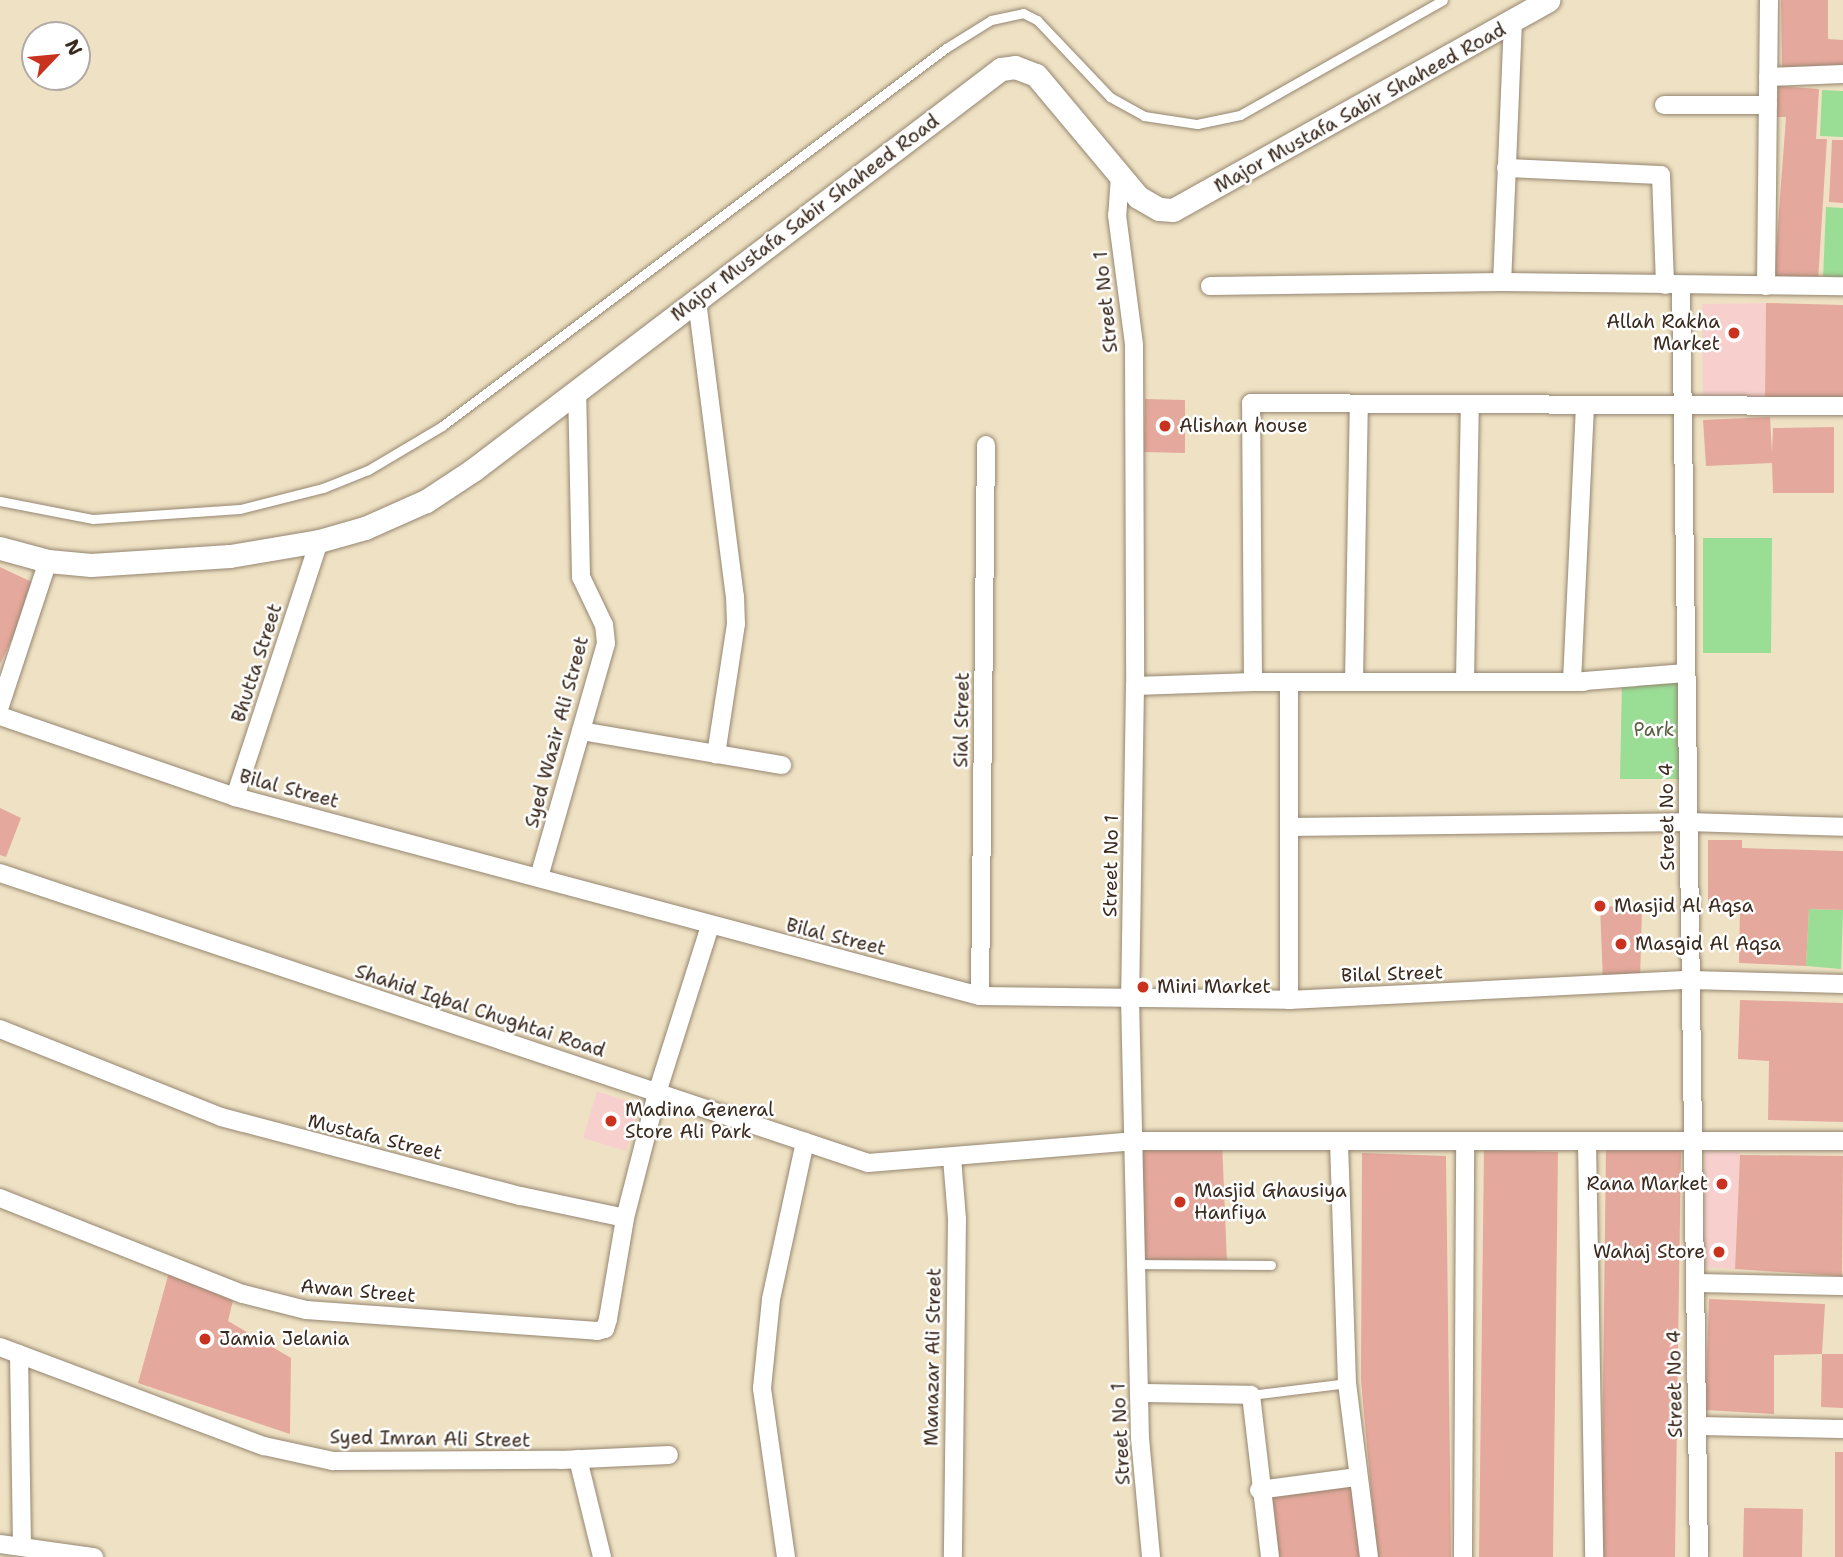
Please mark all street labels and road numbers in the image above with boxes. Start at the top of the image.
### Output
street label: Major Mustafa Sabir Shaheed Road [1210,18,1510,198]
street label: Major Mustafa Sabir Shaheed Road [666,110,944,326]
street label: Street No 1 [1089,250,1123,354]
street label: Bhutta Street [227,601,287,725]
street label: Syed Wazir Ali Street [520,634,594,830]
street label: Sial Street [950,672,974,768]
street label: Street No 4 [1655,763,1679,871]
street label: Bilal Street [237,765,341,813]
street label: Street No 1 [1099,815,1123,917]
street label: Bilal Street [784,914,888,960]
street label: Shahid Iqbal Chughtai Road [352,960,608,1062]
street label: Bilal Street [1341,961,1443,987]
street label: Mustafa Street [306,1109,444,1165]
street label: Manazar Ali Street [920,1268,946,1446]
street label: Awan Street [299,1275,417,1307]
street label: Street No 4 [1663,1330,1687,1438]
street label: Street No 1 [1107,1382,1135,1486]
street label: Syed Imran Ali Street [329,1426,531,1452]

